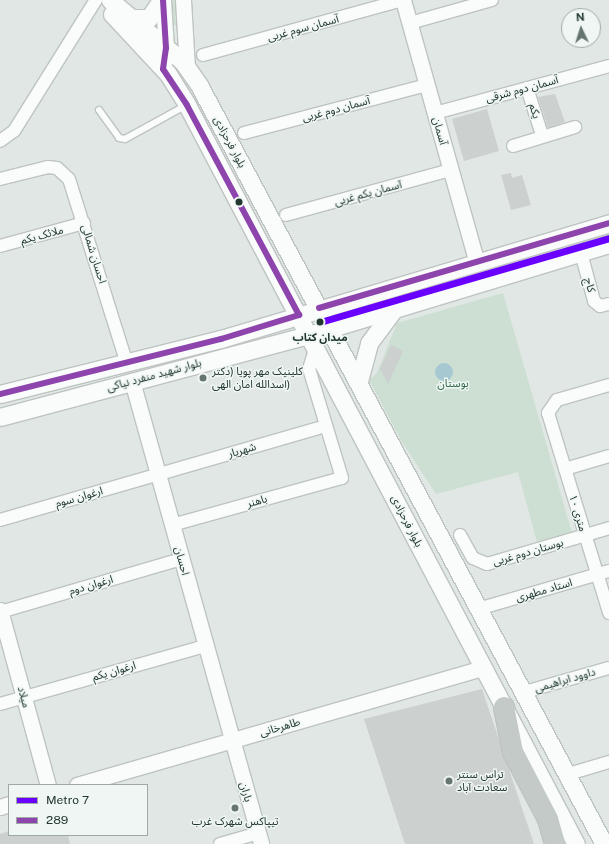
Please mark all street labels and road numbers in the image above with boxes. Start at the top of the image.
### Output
street label: آسمان سوم غربی [266,12,340,44]
street label: آسمان دوم شرقی [484,73,560,105]
street label: آسمان دوم غربی [301,94,371,124]
street label: یکم [526,102,544,120]
street label: بلوار فرحزادی [211,114,249,170]
street label: آسمان [430,116,450,146]
street label: آسمان یکم غربی [333,178,403,208]
street label: ملائک یکم [19,223,65,247]
street label: احسان شمالی [79,223,109,285]
street label: کاج [582,276,598,294]
street label: بلوار شهید منفرد نیاکی [105,356,203,394]
street label: شهریار [226,440,258,460]
street label: ارغوان سوم [54,484,104,510]
street label: باهنر [245,492,269,510]
street label: بلوار فرحزادی [388,493,426,549]
street label: ۱۰ متری [566,493,590,533]
street label: بوستان دوم غربی [491,536,565,568]
street label: احسان [172,545,192,577]
street label: ارغوان دوم [67,572,115,598]
street label: استاد مطهری [514,576,574,604]
street label: ارغوان یکم [91,658,137,684]
street label: داوود ابراهیمی [533,665,597,695]
street label: میلاد [15,685,33,709]
street label: طاهرخانی [258,715,302,739]
street label: باران [237,781,255,803]

